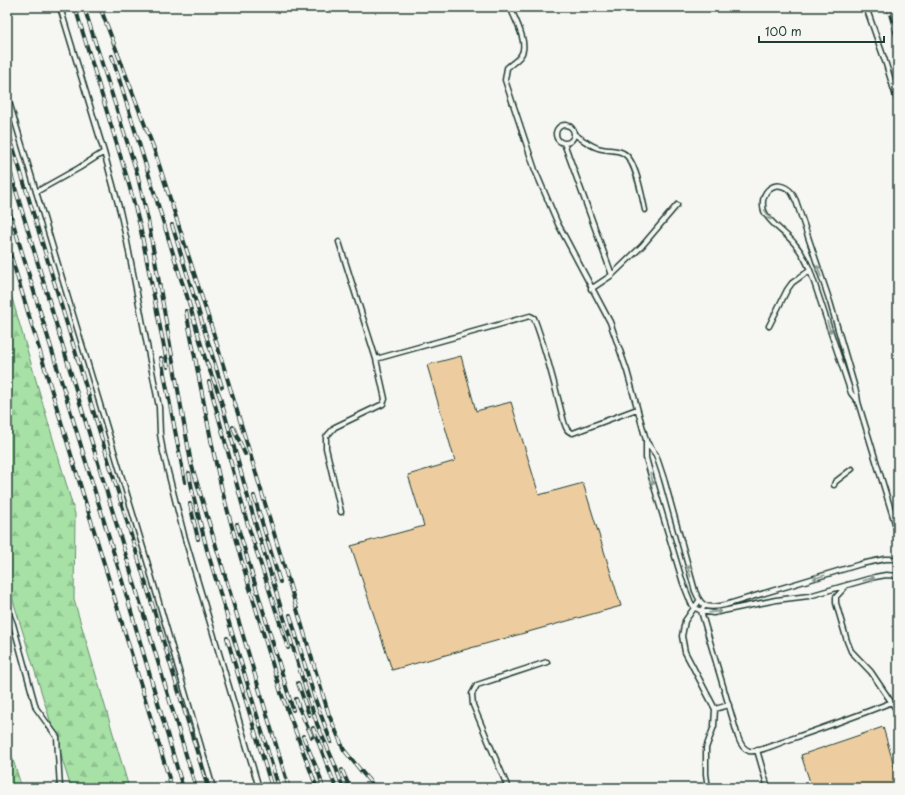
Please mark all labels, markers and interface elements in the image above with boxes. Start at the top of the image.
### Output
scale bar [759,18,884,44]
text: 100 m [765,22,802,40]
one-way arrow [764,209,772,220]
one-way arrow [815,266,823,278]
one-way arrow [826,320,833,333]
one-way arrow [649,472,656,485]
one-way arrow [685,565,693,578]
one-way arrow [813,574,826,581]
one-way arrow [862,575,875,582]
one-way arrow [708,608,721,616]

